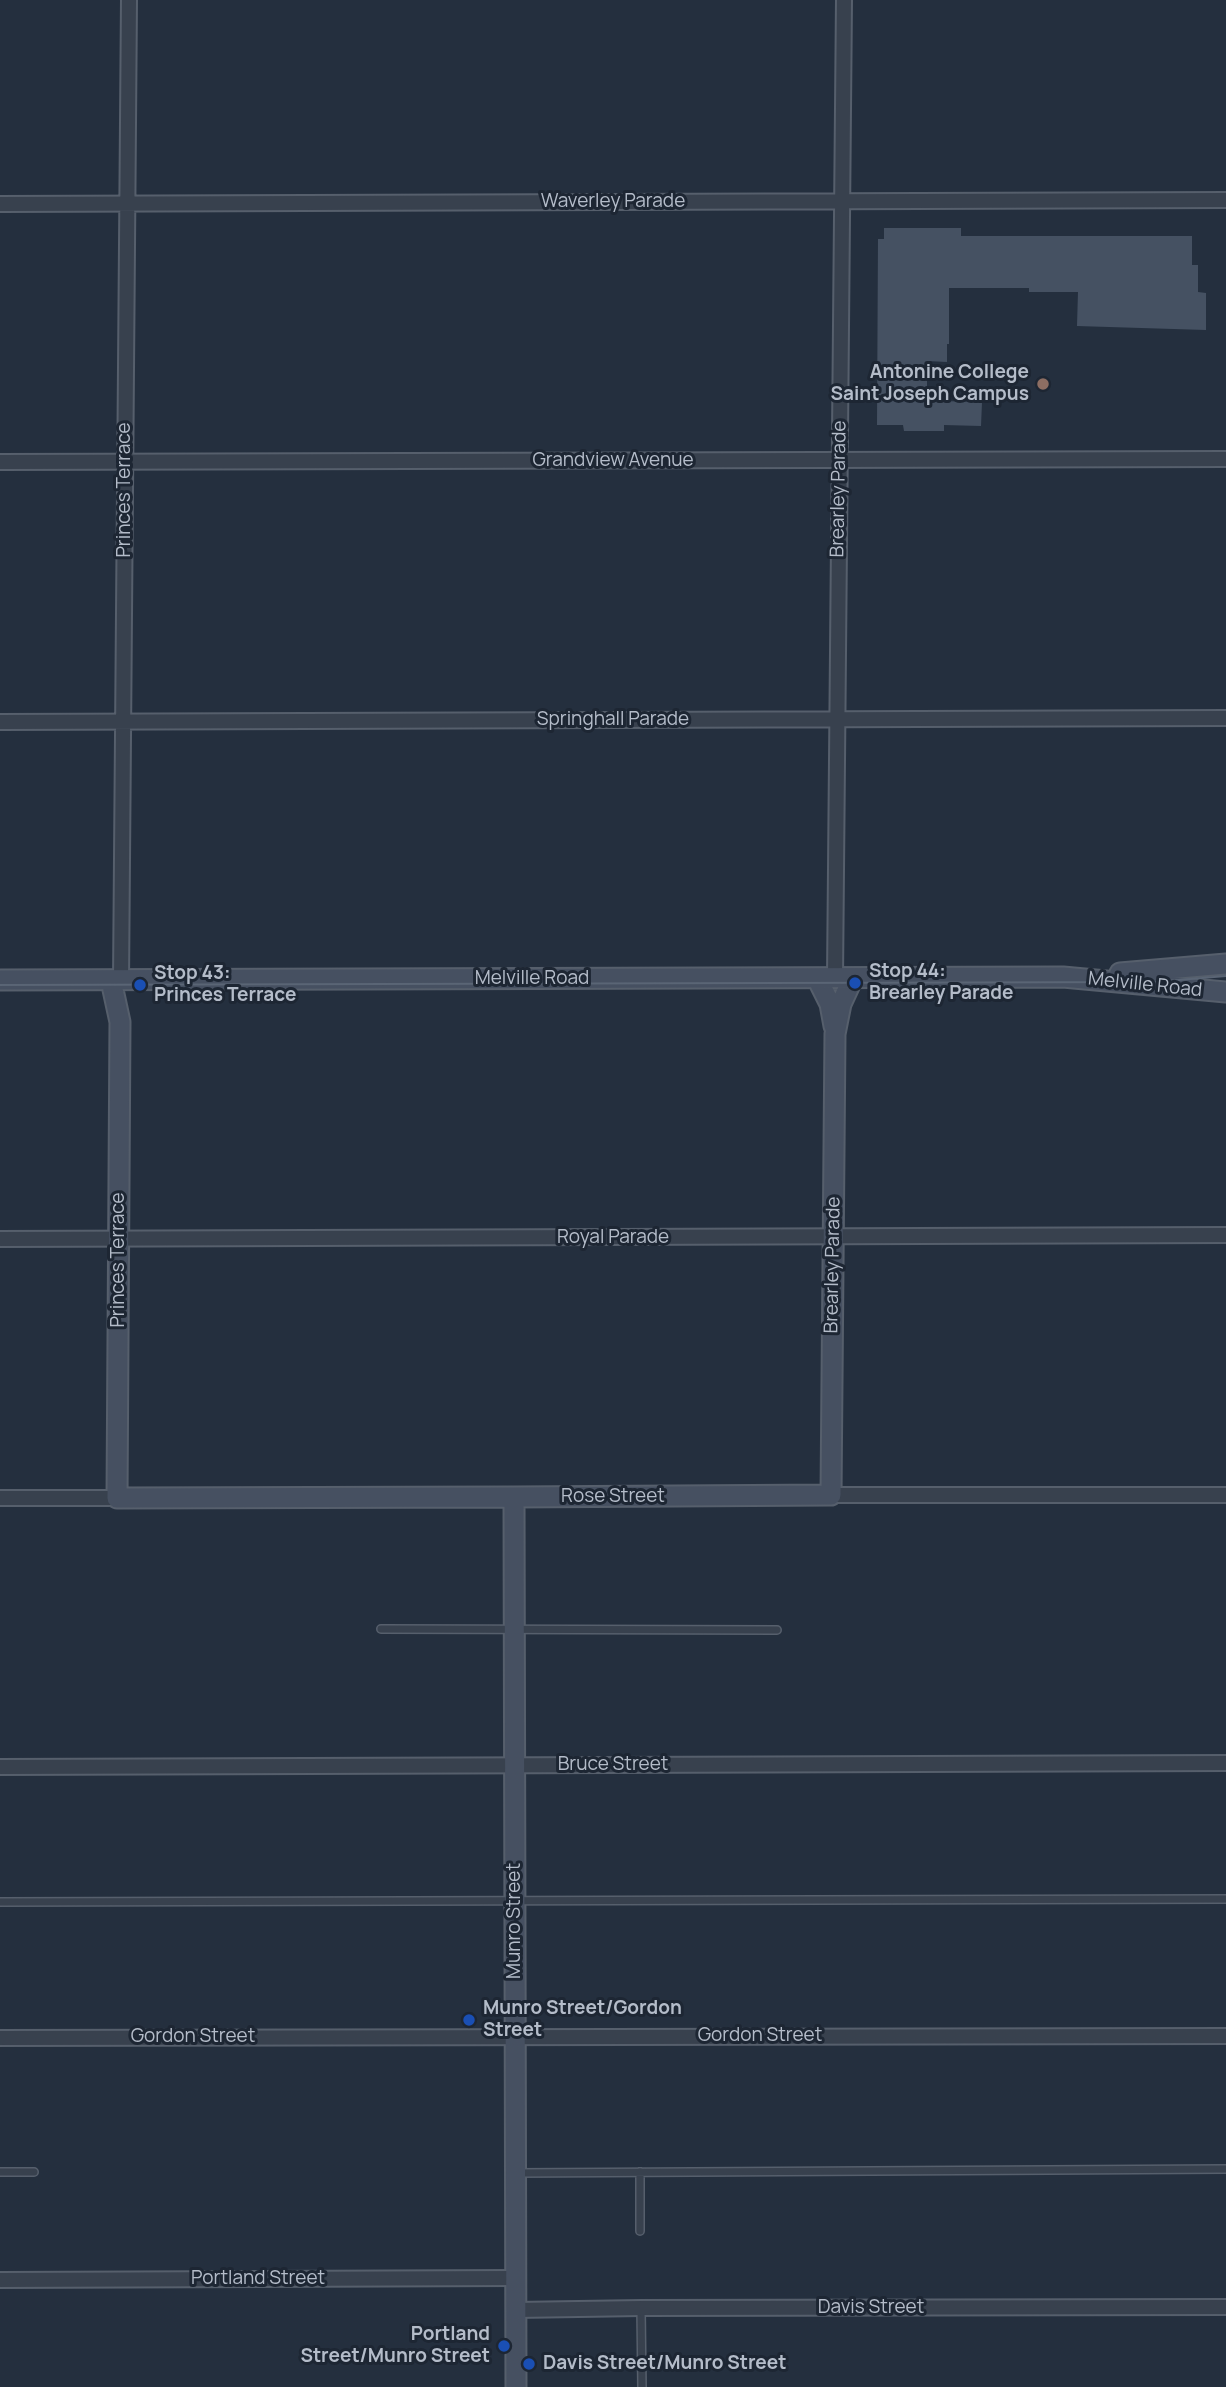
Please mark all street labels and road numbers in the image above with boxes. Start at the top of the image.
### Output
street label: Waverley Parade [541,191,685,213]
street label: Brearley Parade [826,420,852,558]
street label: Princes Terrace [114,422,136,558]
street label: Grandview Avenue [532,450,694,472]
street label: Springhall Parade [537,709,689,731]
street label: Melville Road [475,968,589,990]
street label: Melville Road [1087,968,1203,1002]
street label: Princes Terrace [108,1192,130,1328]
street label: Brearley Parade [820,1196,846,1334]
street label: Royal Parade [557,1227,669,1249]
street label: Rose Street [561,1486,665,1508]
street label: Bruce Street [558,1754,668,1776]
street label: Munro Street [504,1863,526,1979]
street label: Gordon Street [698,2025,822,2047]
street label: Gordon Street [131,2026,255,2048]
street label: Portland Street [191,2268,325,2290]
street label: Davis Street [818,2297,924,2319]

